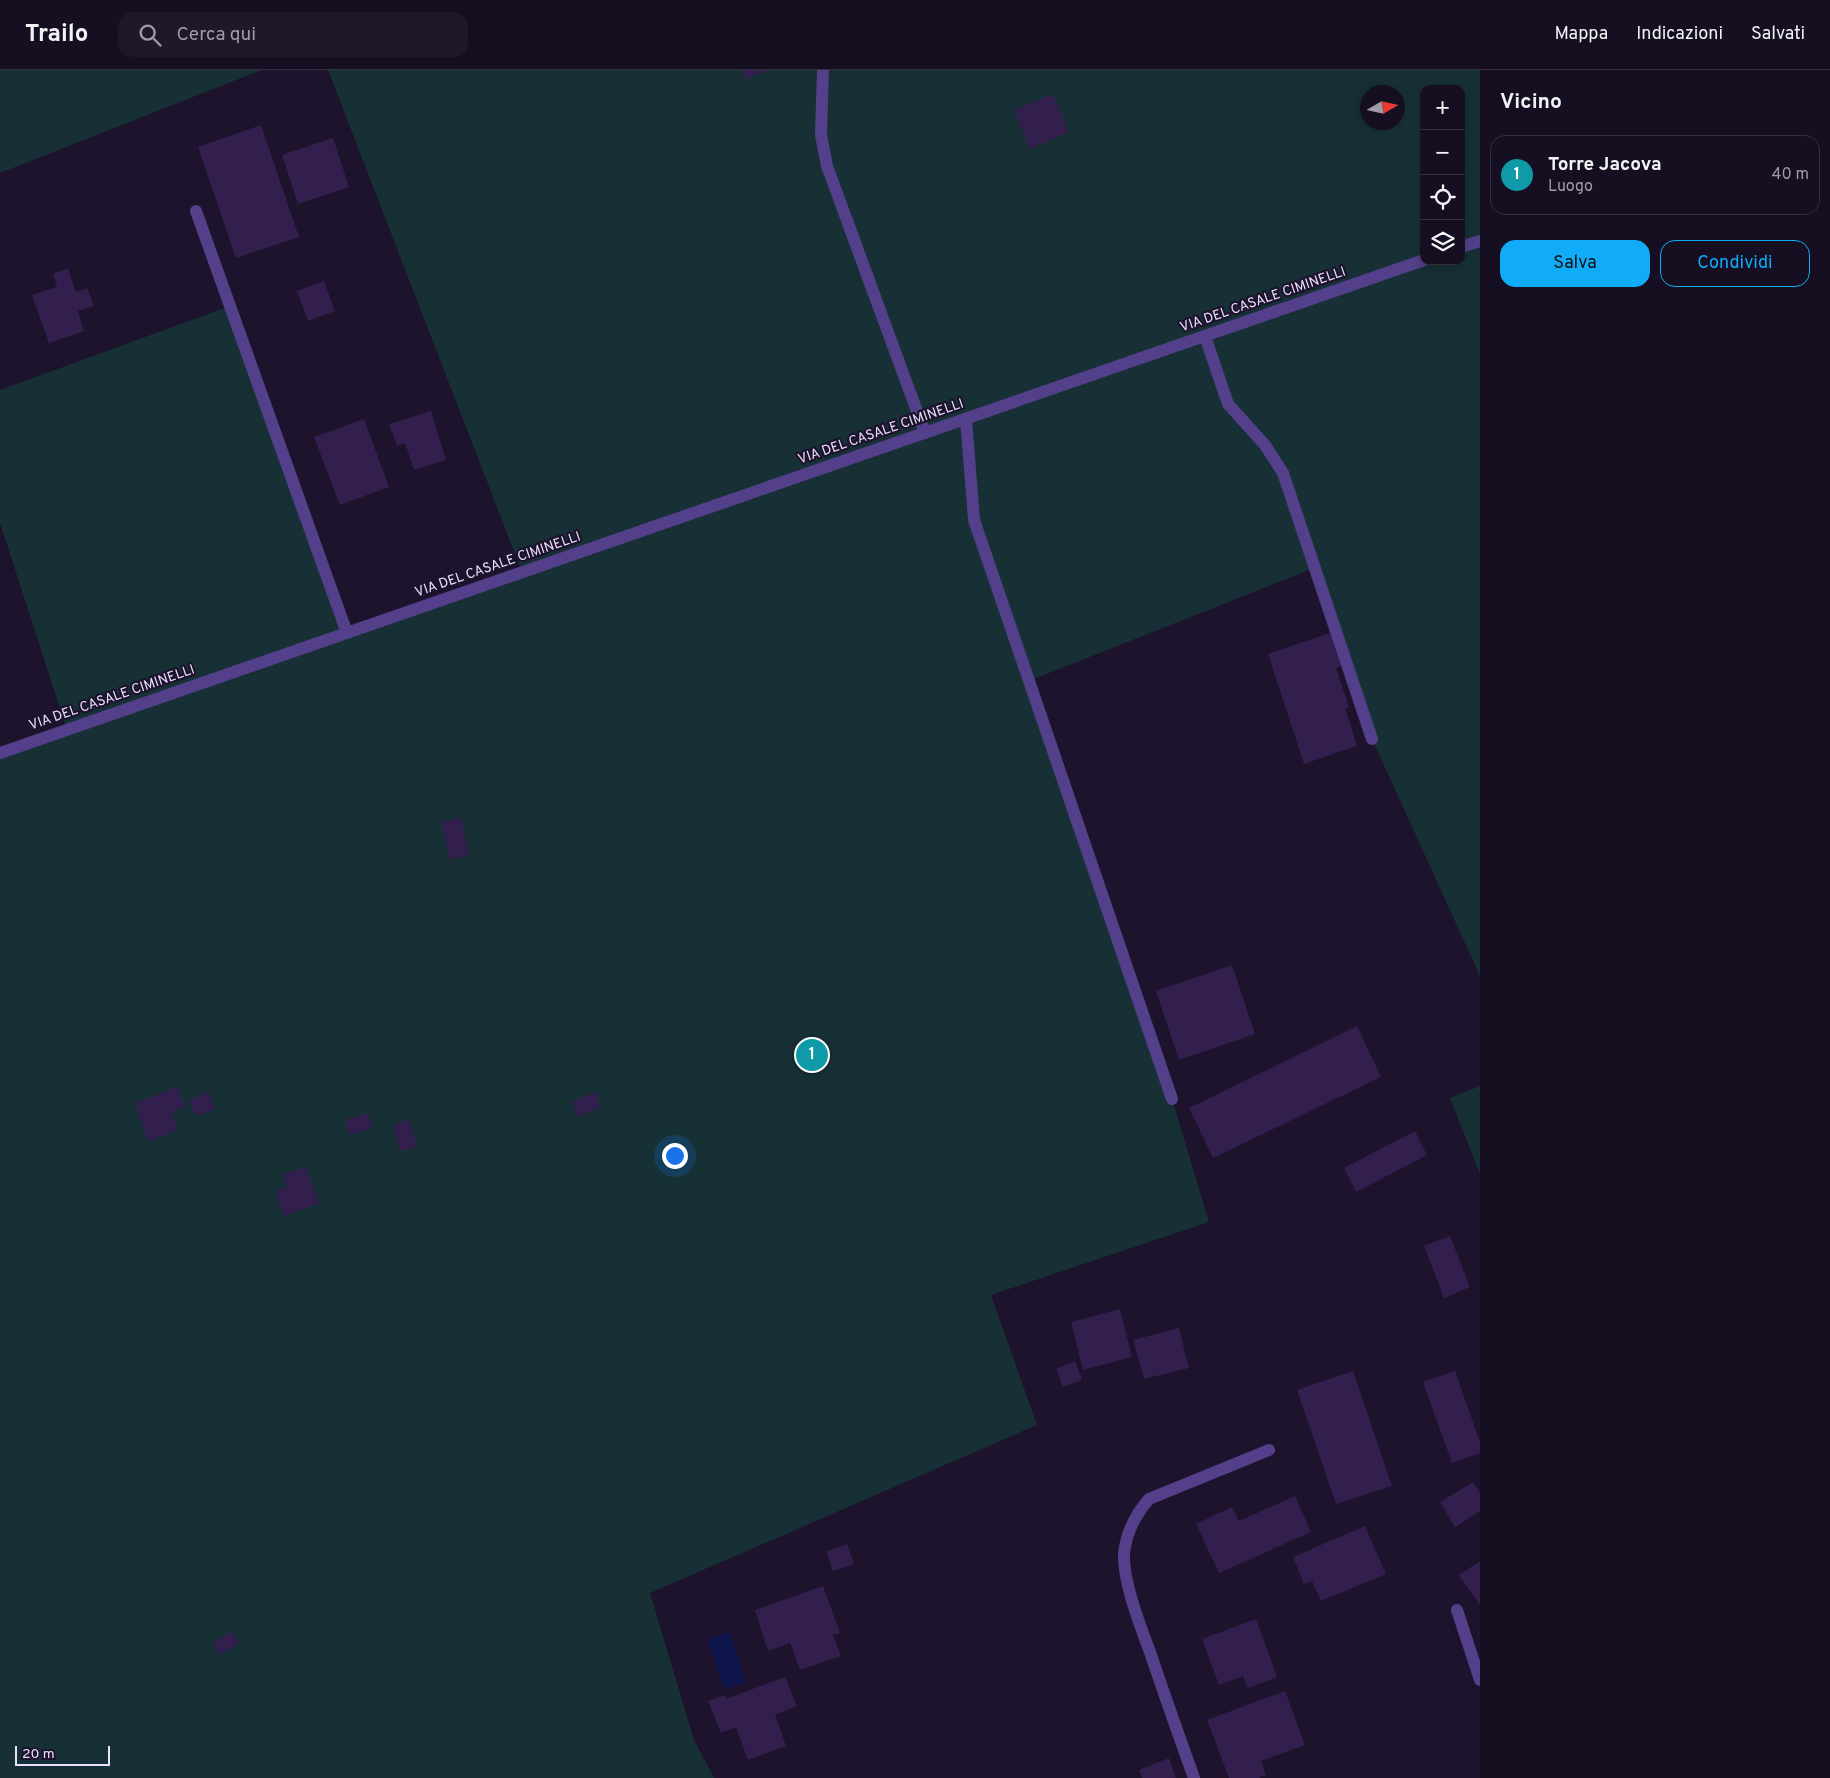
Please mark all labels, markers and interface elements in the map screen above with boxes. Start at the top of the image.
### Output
search box [118,12,468,57]
text: Trailo [25,20,88,50]
icon: search [136,21,164,49]
text: Cerca qui [176,23,256,47]
text: Mappa [1555,23,1608,46]
text: Indicazioni [1636,23,1723,46]
text: Salvati [1751,23,1805,46]
north arrow [1360,85,1405,130]
map controls [1420,85,1465,265]
button: + [1420,85,1465,130]
text: Vicino [1500,89,1562,116]
button: − [1420,130,1465,175]
text: Torre Jacova [1548,153,1662,177]
text: 1 [1514,165,1520,185]
text: 40 m [1771,165,1809,185]
button: locate [1420,175,1465,220]
text: Luogo [1548,177,1593,197]
button: layers [1420,220,1465,265]
button: Salva [1500,240,1650,287]
button: Condividi [1660,240,1810,287]
street label: VIA DEL CASALE CIMINELLI [1178,264,1348,336]
street label: VIA DEL CASALE CIMINELLI [796,396,966,468]
street label: VIA DEL CASALE CIMINELLI [413,529,583,601]
street label: VIA DEL CASALE CIMINELLI [27,662,197,734]
pin: 1 [796,1036,828,1074]
your location [662,1143,688,1169]
scale bar [15,1743,110,1766]
text: 20 m [22,1746,55,1763]

